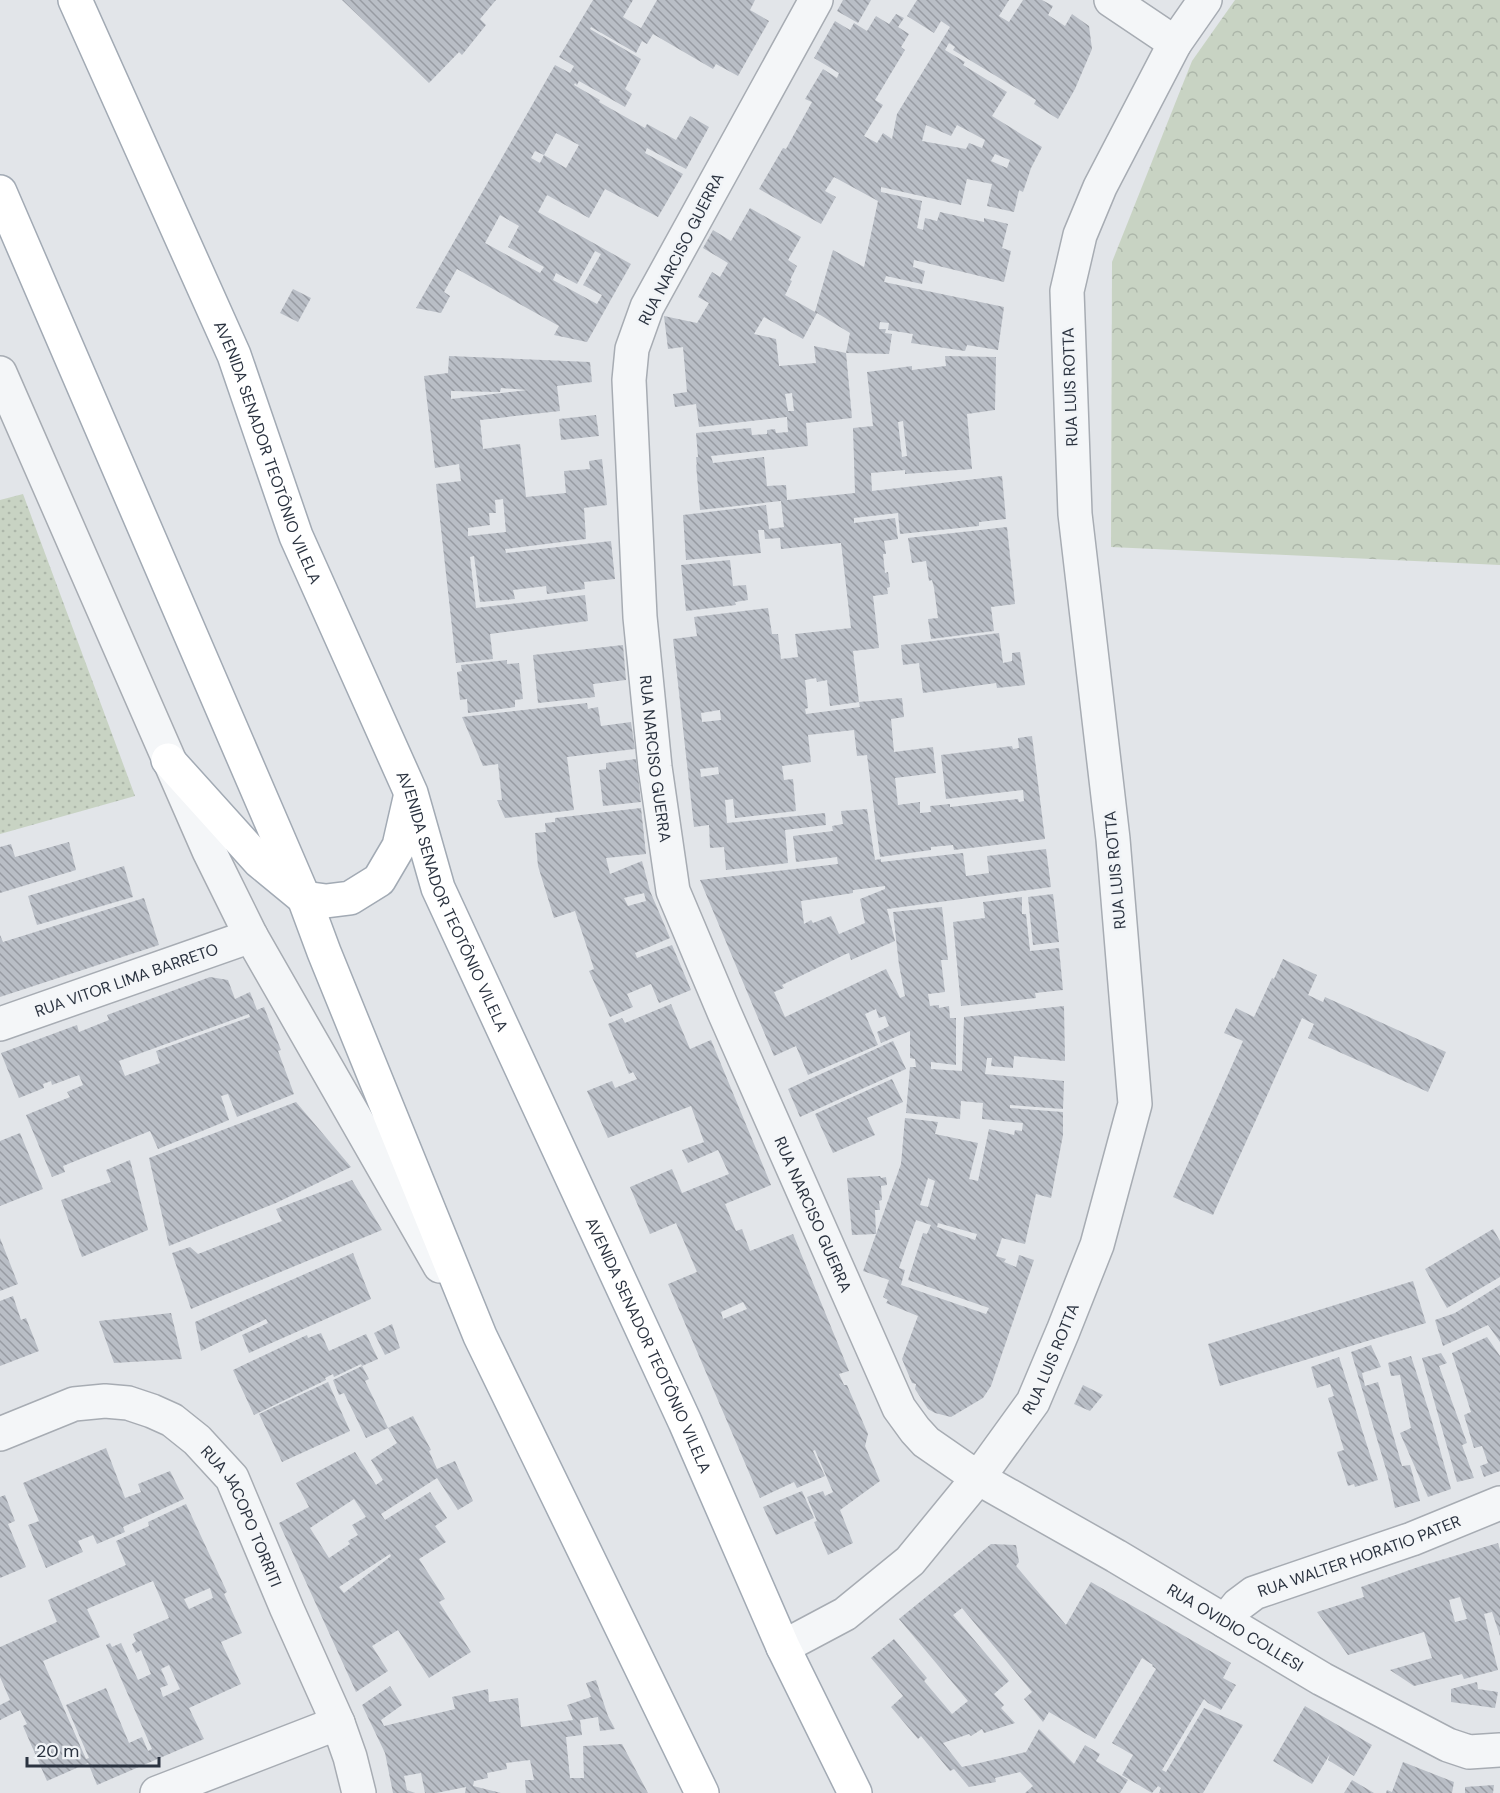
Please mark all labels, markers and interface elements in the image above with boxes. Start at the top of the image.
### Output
street label: RUA NARCISO GUERRA [634,169,729,329]
street label: AVENIDA SENADOR TEOTÔNIO VILELA [209,317,327,587]
street label: RUA LUIS ROTTA [1057,327,1083,447]
street label: RUA NARCISO GUERRA [635,674,676,844]
street label: AVENIDA SENADOR TEOTÔNIO VILELA [392,767,514,1035]
street label: RUA LUIS ROTTA [1099,810,1131,930]
street label: RUA VITOR LIMA BARRETO [32,938,221,1021]
street label: RUA NARCISO GUERRA [770,1133,857,1296]
street label: AVENIDA SENADOR TEOTÔNIO VILELA [581,1214,717,1477]
street label: RUA LUIS ROTTA [1017,1300,1084,1418]
street label: RUA JACOPO TORRITI [196,1441,287,1590]
street label: RUA WALTER HORATIO PATER [1255,1510,1464,1602]
street label: RUA OVIDIO COLLESI [1163,1578,1307,1676]
scale bar [27,1730,159,1768]
text: 20 m [36,1739,79,1763]

